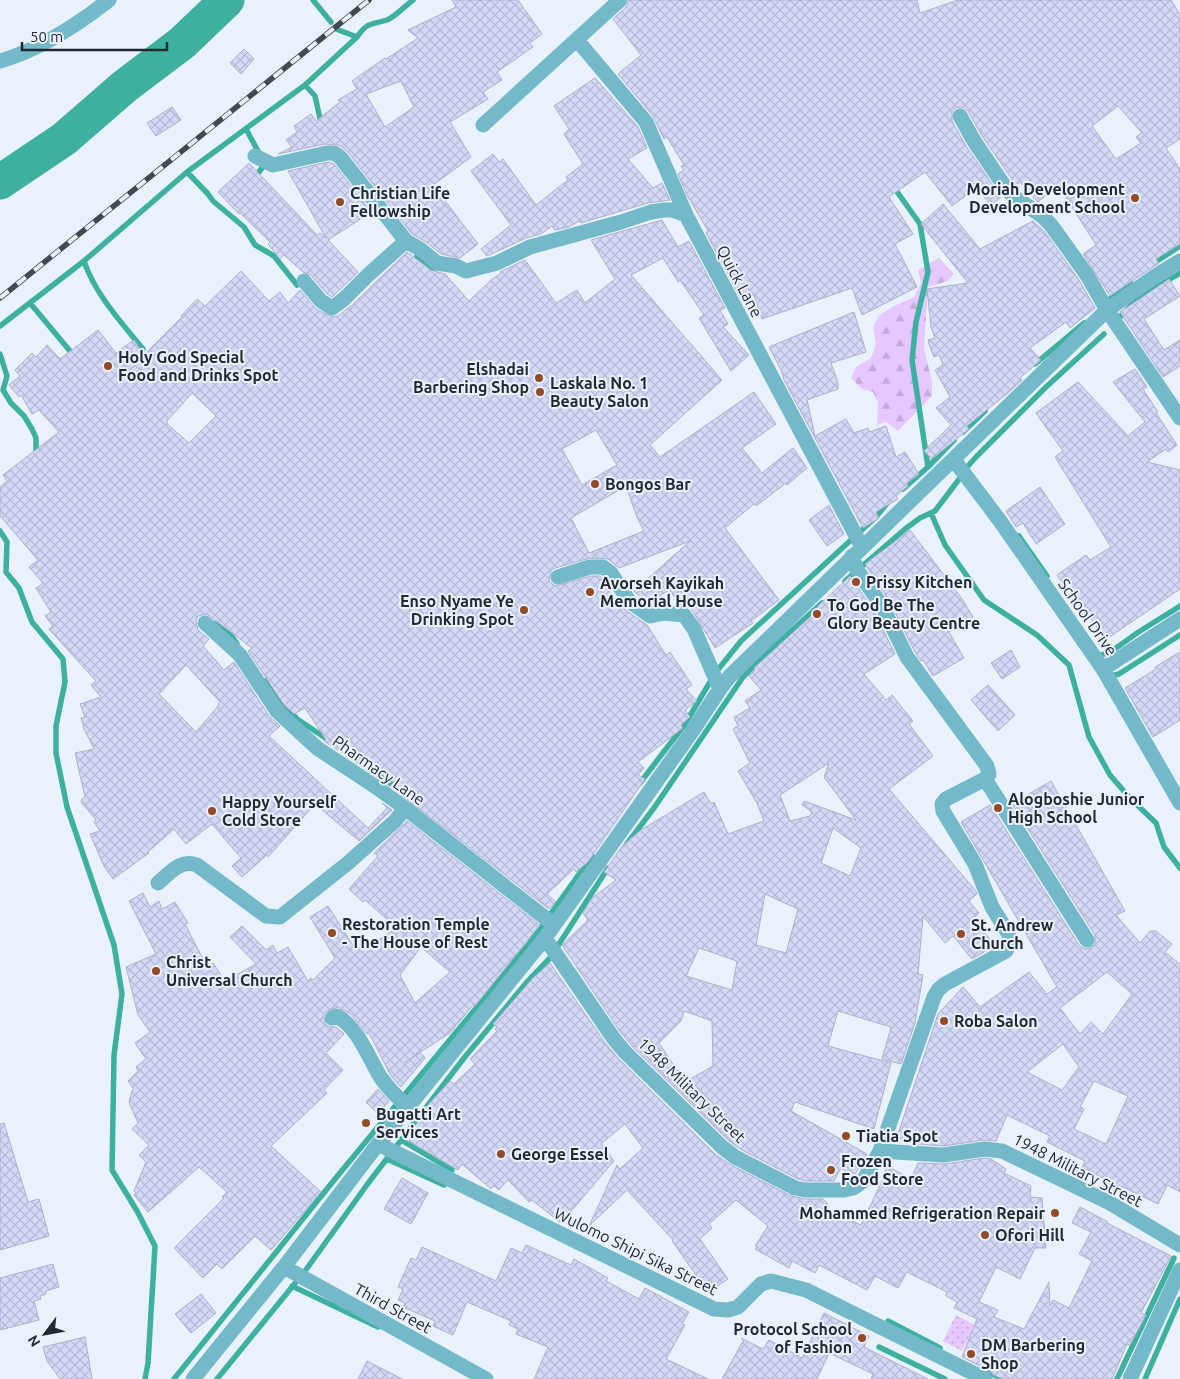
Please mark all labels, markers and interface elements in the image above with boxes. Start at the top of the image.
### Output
scale bar [22,20,168,52]
text: 50 m [30,28,63,45]
place label: Moriah Development Development School [966,180,1125,216]
place label: Christian Life Fellowship [350,184,450,220]
marker: Moriah Development Development School [1129,192,1141,204]
marker: Christian Life Fellowship [334,196,346,208]
street label: Quick Lane [714,242,766,320]
place label: Holy God Special Food and Drinks Spot [118,348,279,384]
marker: Holy God Special Food and Drinks Spot [102,360,114,372]
place label: Elshadai Barbering Shop [413,360,529,396]
marker: Elshadai Barbering Shop [533,372,545,384]
place label: Laskala No. 1 Beauty Salon [550,374,649,410]
marker: Laskala No. 1 Beauty Salon [534,386,546,398]
place label: Bongos Bar [605,475,691,493]
marker: Bongos Bar [589,478,601,490]
place label: Prissy Kitchen [866,573,972,591]
place label: Avorseh Kayikah Memorial House [600,574,724,610]
street label: School Drive [1055,575,1121,659]
marker: Prissy Kitchen [850,576,862,588]
marker: Avorseh Kayikah Memorial House [584,586,596,598]
place label: Enso Nyame Ye Drinking Spot [400,592,514,628]
place label: To God Be The Glory Beauty Centre [827,596,980,632]
marker: Enso Nyame Ye Drinking Spot [518,604,530,616]
marker: To God Be The Glory Beauty Centre [811,608,823,620]
street label: Pharmacy Lane [329,732,429,808]
place label: Alogboshie Junior High School [1008,790,1145,826]
place label: Happy Yourself Cold Store [222,793,337,829]
marker: Alogboshie Junior High School [992,802,1004,814]
marker: Happy Yourself Cold Store [206,805,218,817]
place label: Restoration Temple - The House of Rest [342,915,490,951]
place label: St. Andrew Church [971,916,1054,952]
marker: Restoration Temple - The House of Rest [326,927,338,939]
marker: St. Andrew Church [955,928,967,940]
place label: Christ Universal Church [166,953,293,989]
marker: Christ Universal Church [150,965,162,977]
place label: Roba Salon [954,1012,1038,1030]
marker: Roba Salon [938,1015,950,1027]
street label: 1948 Military Street [634,1034,750,1146]
place label: Bugatti Art Services [376,1105,461,1141]
marker: Bugatti Art Services [360,1117,372,1129]
place label: Tiatia Spot [856,1127,938,1145]
marker: Tiatia Spot [840,1130,852,1142]
street label: 1948 Military Street [1010,1130,1146,1211]
place label: George Essel [511,1145,609,1163]
marker: George Essel [495,1148,507,1160]
place label: Frozen Food Store [841,1152,924,1188]
marker: Frozen Food Store [825,1164,837,1176]
street label: Wulomo Shipi Sika Street [551,1204,721,1299]
place label: Mohammed Refrigeration Repair [799,1204,1045,1222]
marker: Mohammed Refrigeration Repair [1049,1207,1061,1219]
place label: Ofori Hill [995,1226,1064,1244]
marker: Ofori Hill [979,1229,991,1241]
street label: Third Street [351,1279,435,1337]
north arrow [20,1309,70,1359]
place label: Protocol School of Fashion [733,1320,852,1356]
text: N [24,1332,44,1350]
marker: Protocol School of Fashion [856,1332,868,1344]
place label: DM Barbering Shop [981,1336,1085,1372]
marker: DM Barbering Shop [965,1348,977,1360]

